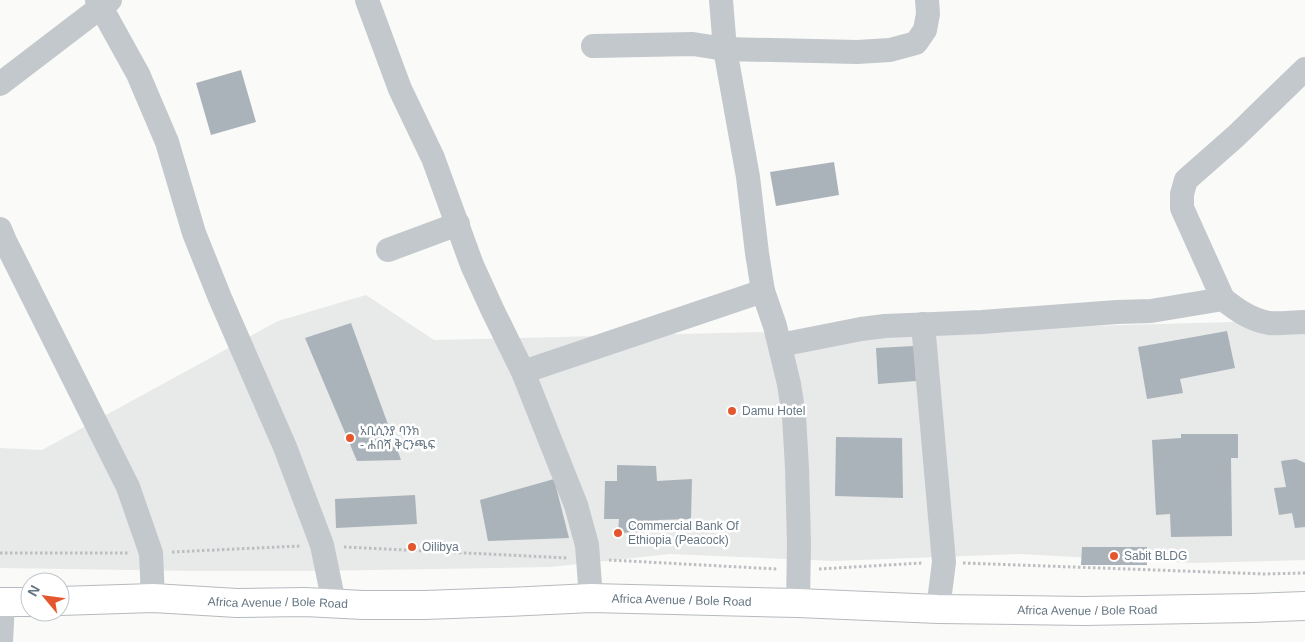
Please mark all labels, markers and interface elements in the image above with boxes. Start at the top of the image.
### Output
place label: Damu Hotel [742,404,805,418]
marker: Damu Hotel [726,405,738,417]
place label: አቢሲንያ ባንክ - ሐበሻ ቅርንጫፍ [360,424,436,452]
marker: አቢሲንያ ባንክ - ሐበሻ ቅርንጫፍ [344,432,356,444]
place label: Commercial Bank Of Ethiopia (Peacock) [628,519,739,547]
marker: Commercial Bank Of Ethiopia (Peacock) [612,527,624,539]
place label: Oilibya [422,540,459,554]
marker: Oilibya [406,541,418,553]
place label: Sabit BLDG [1124,549,1187,563]
marker: Sabit BLDG [1108,550,1120,562]
north arrow [20,572,70,622]
text: N [24,582,43,599]
street label: Africa Avenue / Bole Road [611,591,752,609]
street label: Africa Avenue / Bole Road [207,594,348,611]
street label: Africa Avenue / Bole Road [1017,603,1158,618]

